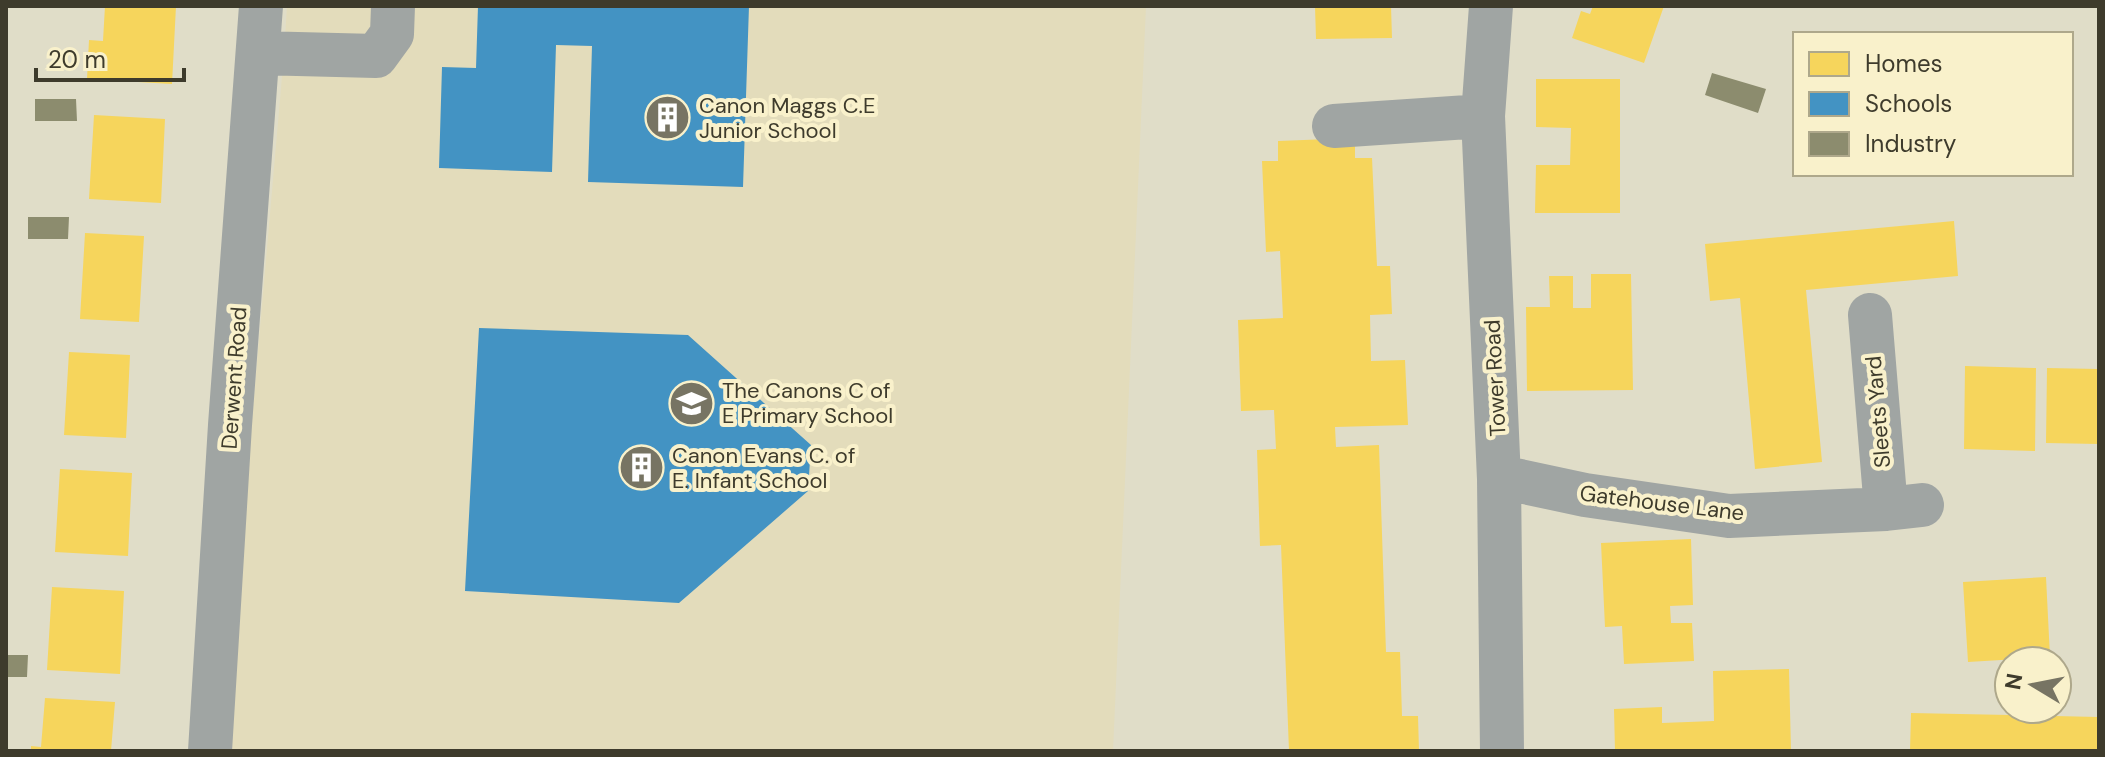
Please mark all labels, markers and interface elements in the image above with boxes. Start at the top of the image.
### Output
scale bar [36,32,184,82]
legend [1793,32,2073,176]
text: 20 m [48,44,106,75]
text: Homes [1865,48,1943,79]
text: Schools [1865,88,1952,119]
place label: Canon Maggs C.E Junior School [699,91,875,145]
building icon: Canon Maggs C.E Junior School [644,94,692,142]
text: Industry [1865,128,1956,159]
street label: Derwent Road [215,306,253,450]
street label: Tower Road [1477,319,1513,437]
street label: Sleets Yard [1859,355,1897,469]
place label: The Canons C of E Primary School [722,376,893,430]
school or university icon: The Canons C of E Primary School [667,379,715,427]
place label: Canon Evans C. of E. Infant School [672,441,855,495]
building icon: Canon Evans C. of E. Infant School [617,444,665,492]
street label: Gatehouse Lane [1578,479,1746,527]
north arrow [1993,645,2073,725]
text: N [1998,671,2029,692]

